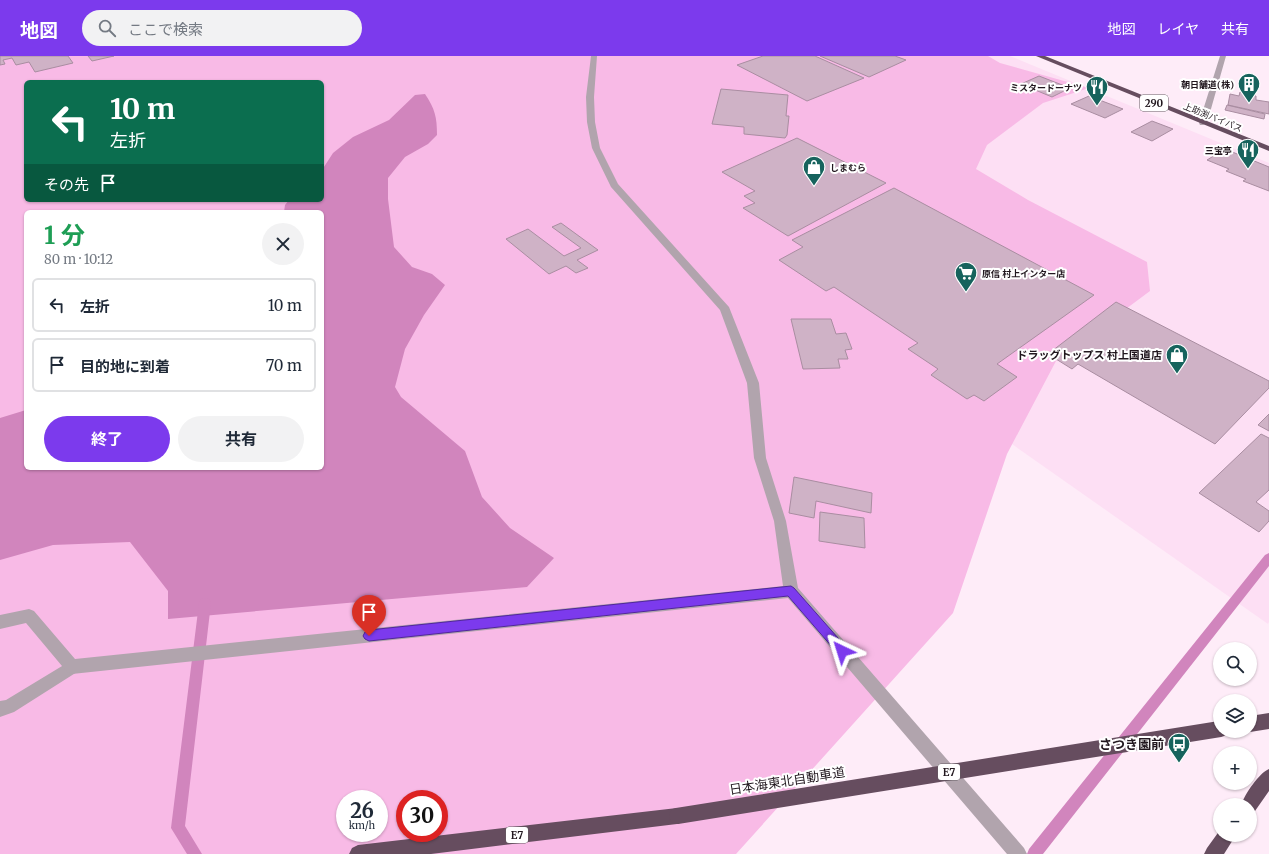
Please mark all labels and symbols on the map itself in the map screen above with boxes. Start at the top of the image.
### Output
building icon: 朝日舗道(株) [1236,71,1262,104]
restaurant icon: ミスタードーナツ [1084,74,1110,107]
place label: 朝日舗道(株) [1181,79,1234,90]
place label: ミスタードーナツ [1010,82,1082,93]
road number: 290 [1140,95,1168,111]
street label: 上助渕バイパス [1182,100,1244,134]
restaurant icon: 三宝亭 [1235,137,1261,170]
place label: 三宝亭 [1205,145,1232,156]
shop icon: しまむら [801,154,827,187]
place label: しまむら [830,162,866,173]
supermarket icon: 原信 村上インター店 [953,260,979,293]
place label: 原信 村上インター店 [982,268,1065,279]
shop icon: ドラッグトップス 村上国道店 [1164,342,1190,375]
place label: ドラッグトップス 村上国道店 [1016,348,1162,362]
pin [352,595,386,636]
position arrow [821,630,863,672]
bus stop icon: さつき園前 [1166,731,1192,764]
place label: さつき園前 [1099,736,1164,753]
street label: 日本海東北自動車道 [728,763,846,799]
road number: E7 [938,764,960,780]
speed limit sign: 30 [396,790,448,842]
road number: E7 [506,827,528,843]

